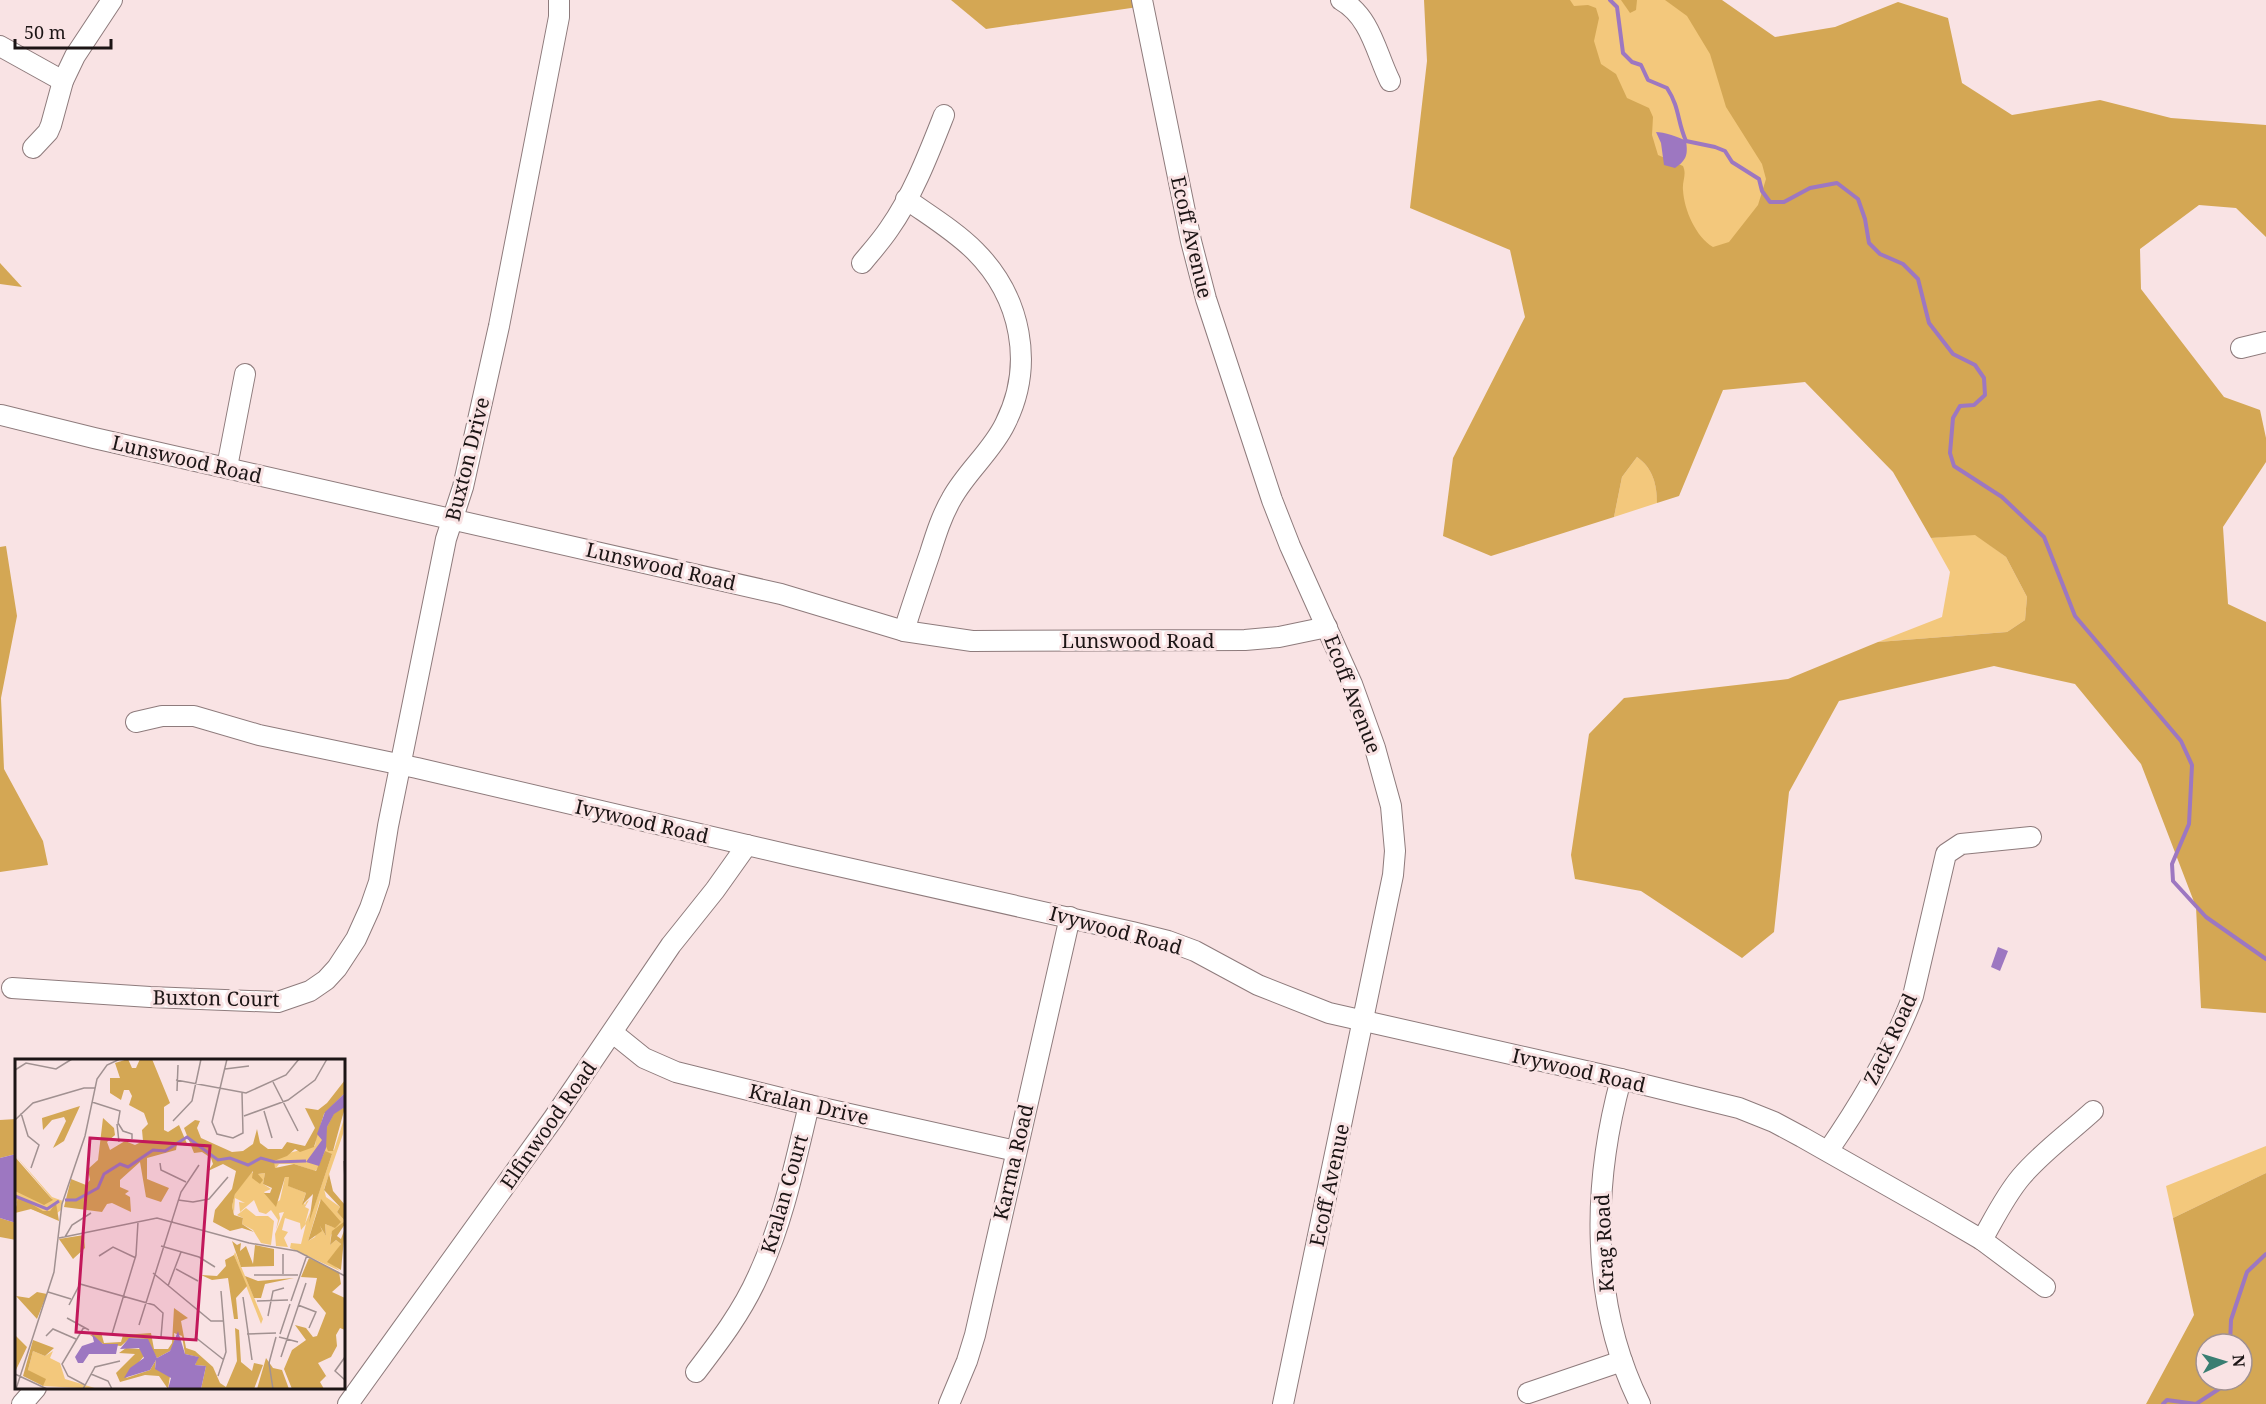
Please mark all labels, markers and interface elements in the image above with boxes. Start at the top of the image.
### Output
scale bar [15,12,111,50]
text: 50 m [24,20,66,44]
street label: Ecoff Avenue [1165,173,1219,301]
street label: Buxton Drive [439,394,495,524]
street label: Lunswood Road [109,429,265,489]
street label: Lunswood Road [583,536,739,596]
street label: Lunswood Road [1061,627,1215,654]
street label: Ecoff Avenue [1318,631,1388,757]
street label: Ivywood Road [573,793,711,849]
street label: Ivywood Road [1047,899,1185,961]
street label: Buxton Court [152,983,280,1013]
street label: Zack Road [1857,989,1923,1089]
street label: Ivywood Road [1510,1042,1648,1098]
street label: Elfinwood Road [494,1055,602,1195]
inset map [15,1059,345,1389]
street label: Kralan Drive [746,1077,872,1131]
street label: Karma Road [987,1101,1039,1223]
street label: Ecoff Avenue [1303,1121,1355,1249]
street label: Kralan Court [754,1131,814,1257]
street label: Krag Road [1588,1193,1620,1293]
north arrow [2194,1332,2254,1392]
text: N [2228,1354,2250,1368]

